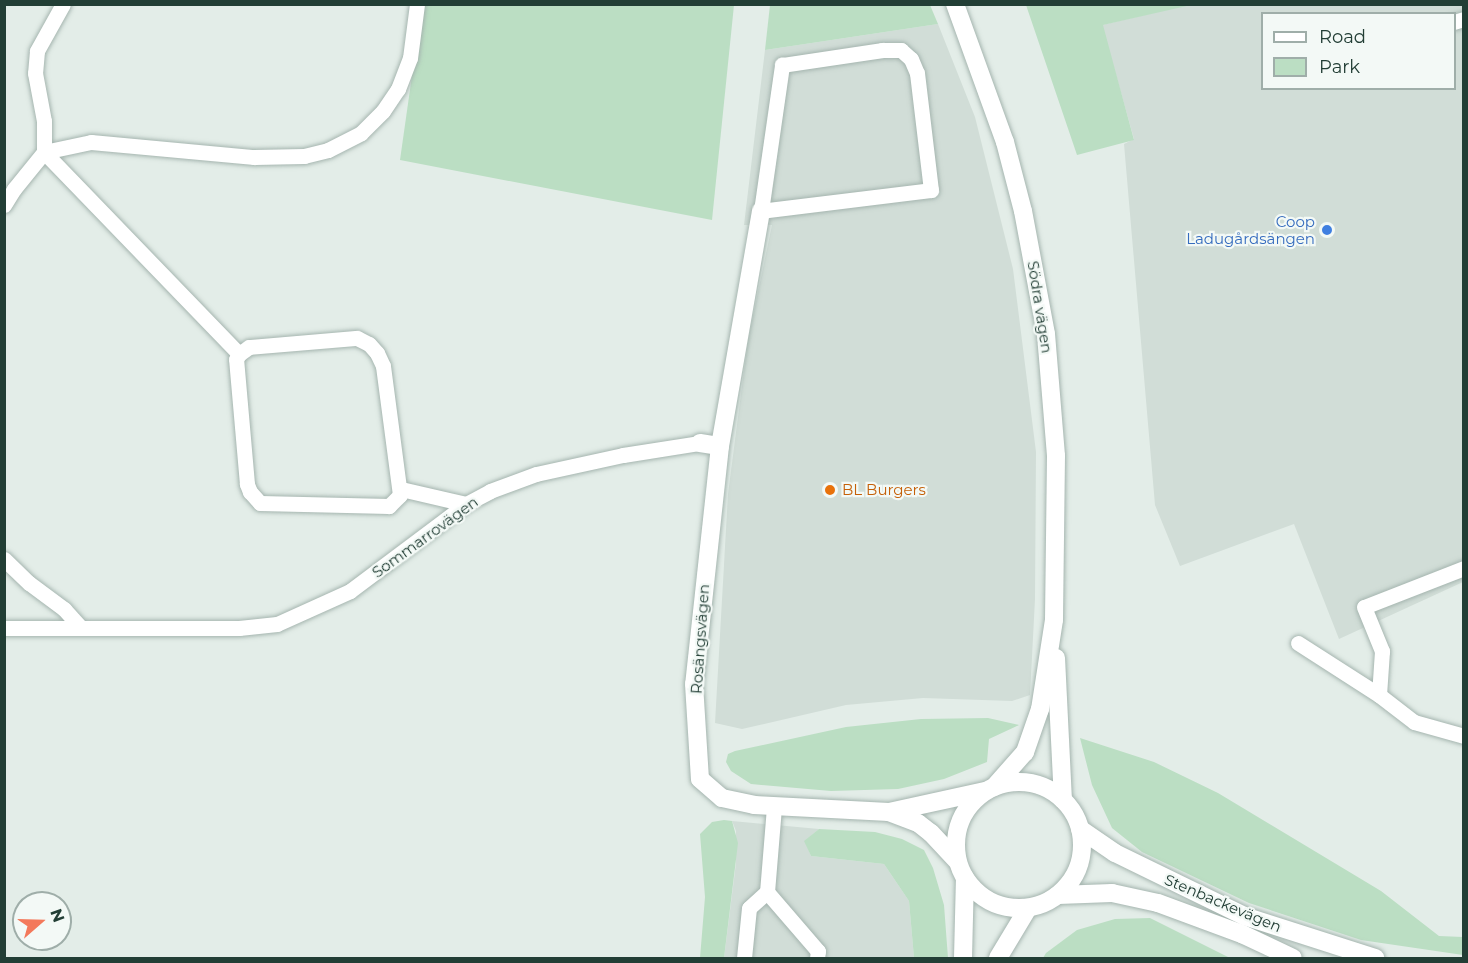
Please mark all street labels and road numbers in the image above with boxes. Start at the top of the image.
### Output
street label: Södra vägen [1024,260,1056,354]
street label: Sommarrovägen [369,493,481,581]
street label: Rosängsvägen [687,583,713,695]
street label: Stenbackevägen [1162,870,1284,936]

